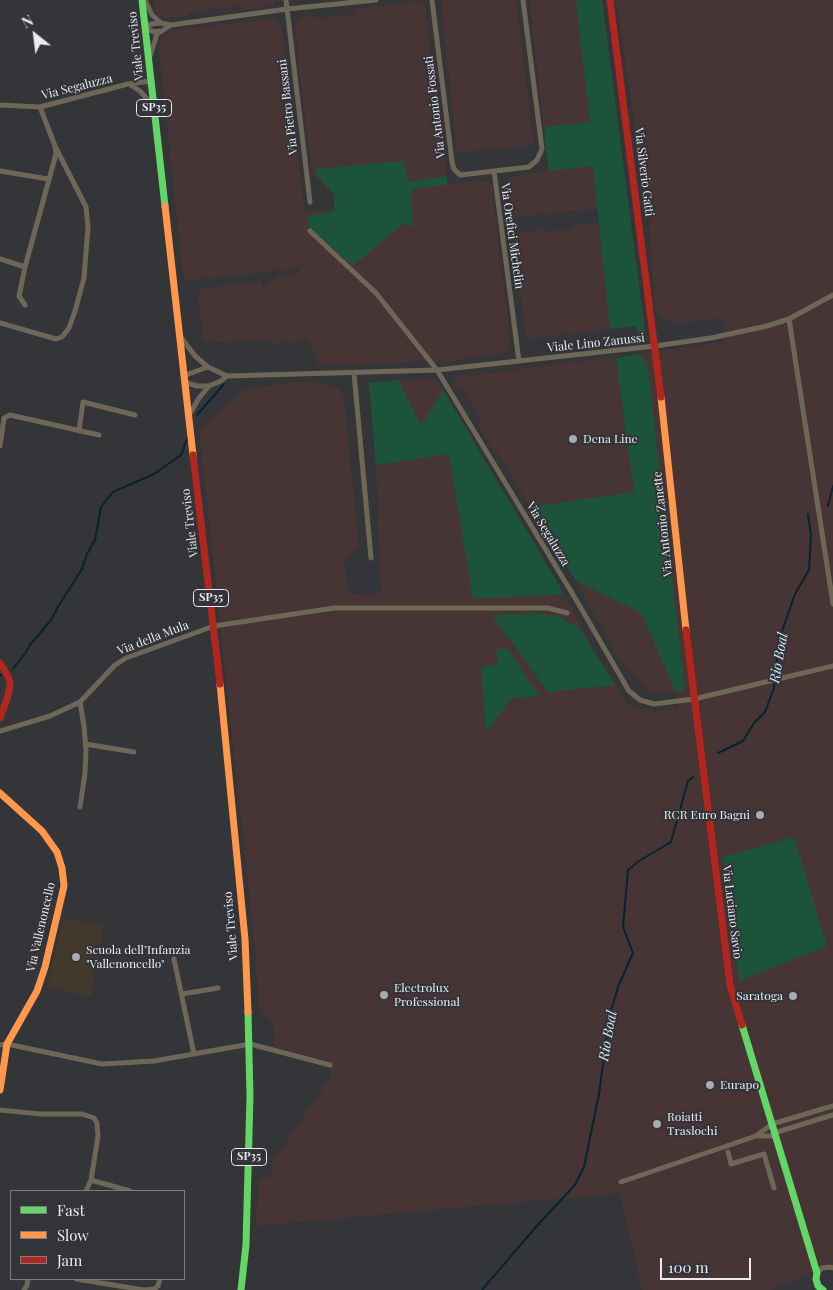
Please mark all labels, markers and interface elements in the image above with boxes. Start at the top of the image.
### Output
north arrow [10,10,60,60]
text: N [18,11,37,32]
street label: Viale Treviso [125,11,147,81]
street label: Via Antonio Fossati [422,55,448,159]
street label: Via Pietro Bassani [275,58,301,156]
street label: Via Segaluzza [40,71,114,103]
road number: SP35 [136,100,172,116]
street label: Via Silverio Gatti [631,127,657,217]
street label: Via Orefici Michelin [497,182,527,290]
street label: Viale Lino Zanussi [547,331,645,355]
place label: Dena Line [583,432,638,446]
marker: Dena Line [567,433,579,445]
street label: Via Antonio Zanette [650,471,676,577]
street label: Viale Treviso [179,488,201,558]
street label: Via Segaluzza [523,499,573,569]
road number: SP35 [194,590,228,606]
street label: Via della Mula [115,618,191,658]
water label: Rio Boal [766,632,792,684]
place label: RCR Euro Bagni [664,808,750,822]
marker: RCR Euro Bagni [754,809,766,821]
street label: Via Luciano Savio [719,864,745,960]
street label: Via Vallenoncello [24,881,58,973]
street label: Viale Treviso [221,891,241,961]
place label: Scuola dell’Infanzia "Vallenoncello" [86,943,191,971]
marker: Scuola dell’Infanzia "Vallenoncello" [70,951,82,963]
place label: Electrolux Professional [394,981,460,1009]
marker: Electrolux Professional [378,989,390,1001]
place label: Saratoga [736,989,783,1003]
marker: Saratoga [787,990,799,1002]
water label: Rio Boal [595,1010,621,1062]
place label: Eurapo [720,1078,759,1092]
marker: Eurapo [704,1079,716,1091]
place label: Roiatti Traslochi [667,1110,717,1138]
marker: Roiatti Traslochi [651,1118,663,1130]
road number: SP35 [232,1148,266,1166]
legend [10,1190,185,1280]
text: Fast [57,1200,85,1220]
text: Slow [57,1225,89,1245]
scale bar [663,1248,754,1280]
text: Jam [57,1250,82,1270]
text: 100 m [668,1257,709,1277]

